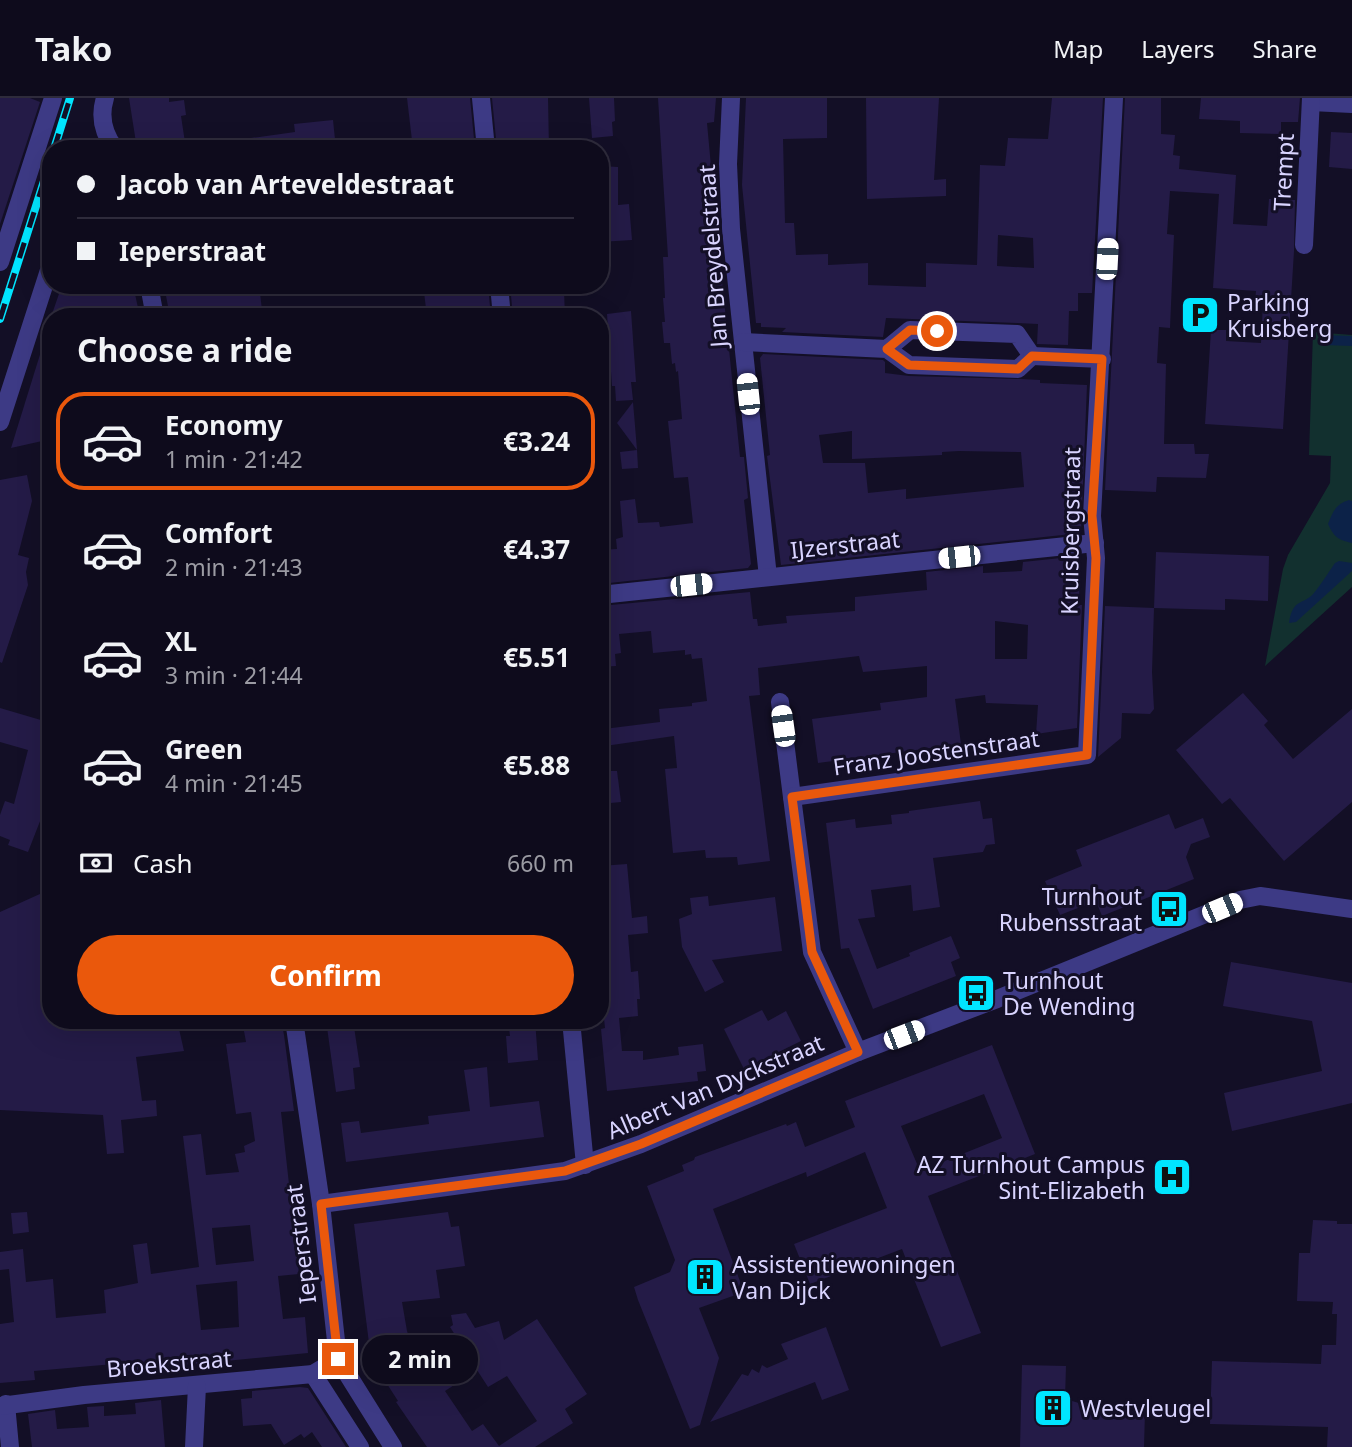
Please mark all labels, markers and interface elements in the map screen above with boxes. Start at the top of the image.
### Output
text: Tako [35,26,112,71]
text: Map [1053,32,1103,65]
text: Layers [1141,32,1215,65]
text: Share [1253,32,1317,65]
street label: Trempt [1265,132,1301,212]
street label: Jan Breydelstraat [690,164,734,350]
text: Jacob van Arteveldestraat [119,166,454,202]
text: Ieperstraat [119,233,266,269]
car [1096,237,1119,281]
place label: Parking Kruisberg [1227,286,1332,344]
parking icon: Parking Kruisberg [1179,294,1221,336]
route start [921,315,953,347]
text: Choose a ride [77,328,293,371]
car [736,372,761,416]
text: Economy [165,407,283,443]
icon: car [81,410,144,473]
text: €3.24 [503,423,570,459]
text: 1 min · 21:42 [165,443,303,475]
street label: Kruisbergstraat [1053,447,1087,615]
text: Comfort [165,515,273,551]
icon: car [81,518,144,581]
street label: IJzerstraat [789,522,901,566]
text: €4.37 [503,531,570,567]
car [938,544,981,570]
text: 2 min · 21:43 [165,551,303,583]
car [670,572,713,598]
text: XL [165,623,197,659]
icon: car [81,626,144,689]
text: €5.51 [503,639,570,675]
text: 3 min · 21:44 [165,659,303,691]
car [770,704,797,748]
street label: Franz Joostenstraat [831,722,1041,782]
text: Green [165,731,243,767]
icon: car [81,734,144,797]
text: €5.88 [503,747,570,783]
text: 4 min · 21:45 [165,767,303,799]
icon: cash [77,844,115,882]
text: Cash [133,845,193,881]
text: 660 m [507,847,574,879]
place label: Turnhout Rubensstraat [999,880,1142,938]
bus stop icon: Turnhout Rubensstraat [1148,888,1190,930]
car [1199,890,1246,926]
button: Confirm [77,935,574,1015]
place label: Turnhout De Wending [1003,964,1135,1022]
bus stop icon: Turnhout De Wending [955,972,997,1014]
car [881,1018,928,1052]
street label: Albert Van Dyckstraat [602,1026,828,1146]
place label: AZ Turnhout Campus Sint-Elizabeth [917,1148,1145,1206]
hospital icon: AZ Turnhout Campus Sint-Elizabeth [1151,1156,1193,1198]
street label: Ieperstraat [277,1183,323,1305]
place label: Assistentiewoningen Van Dijck [732,1248,956,1306]
building icon: Assistentiewoningen Van Dijck [684,1256,726,1298]
callout: 2 min [362,1334,478,1384]
street label: Broekstraat [105,1342,233,1384]
route end [322,1343,354,1375]
text: 2 min [388,1343,452,1375]
building icon: Westvleugel [1032,1387,1074,1429]
place label: Westvleugel [1080,1392,1211,1424]

